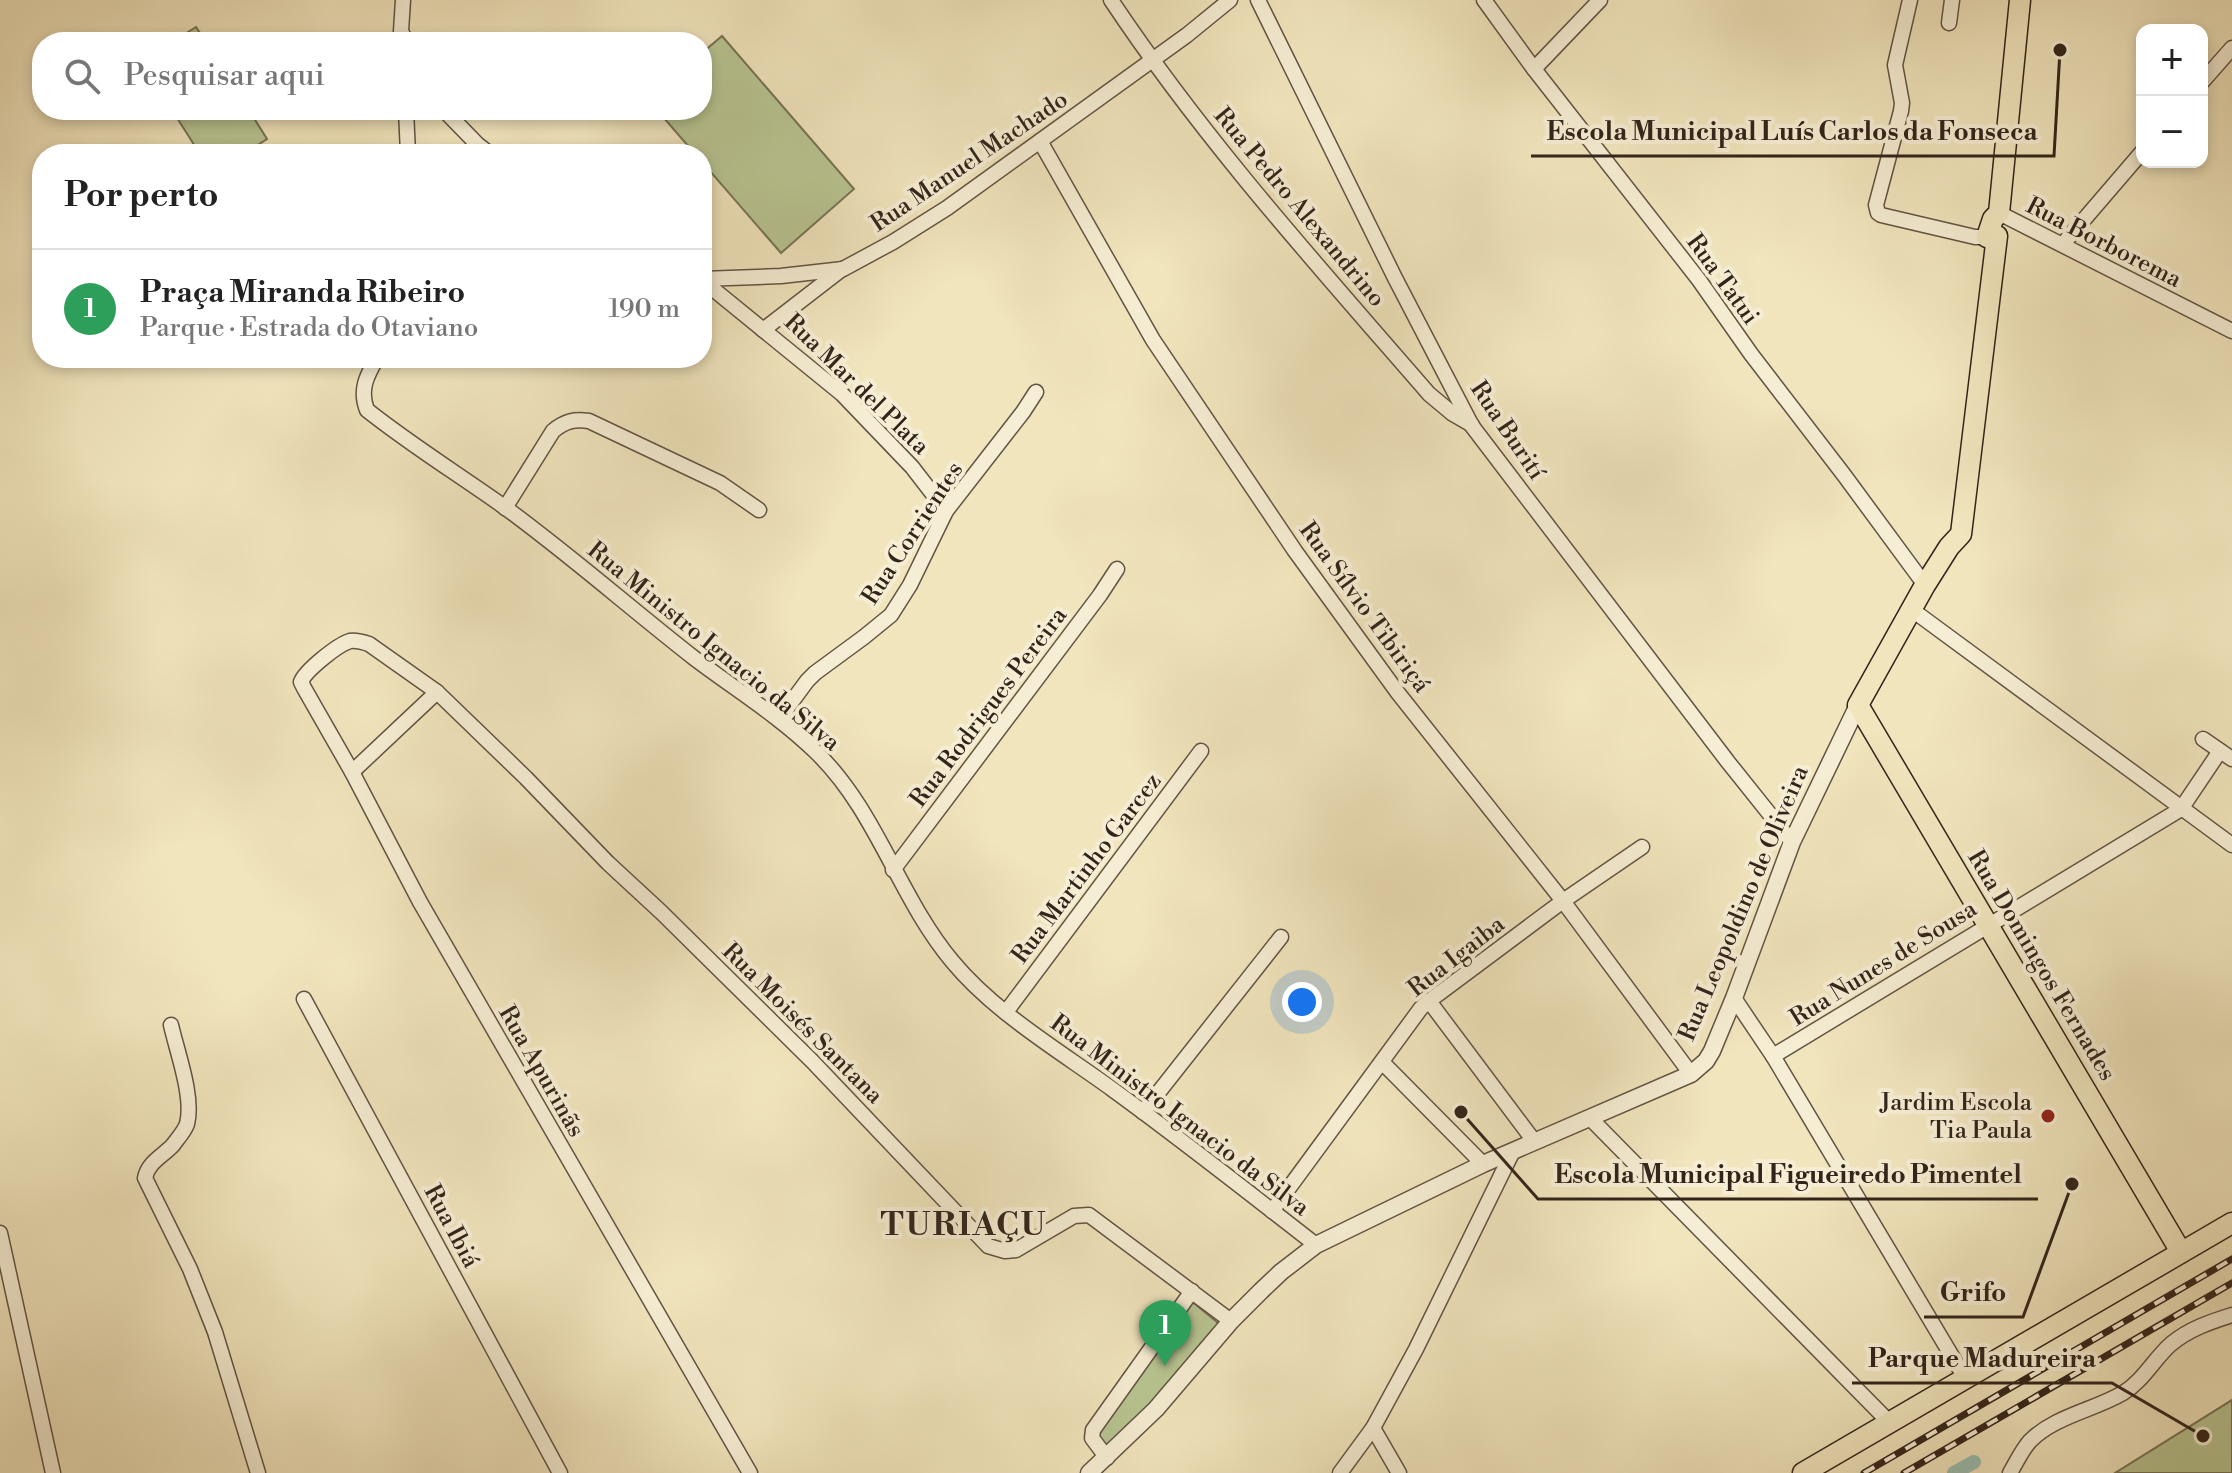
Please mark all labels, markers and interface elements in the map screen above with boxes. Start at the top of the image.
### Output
map controls [2136,24,2208,168]
button: + [2136,24,2208,96]
search box [32,32,712,120]
icon: search [60,54,104,98]
text: Pesquisar aqui [124,57,325,95]
street label: Rua Manuel Machado [865,85,1074,239]
button: − [2136,96,2208,168]
street label: Rua Pedro Alexandrino [1207,102,1392,314]
callout: Escola Municipal Luís Carlos da Fonseca [1531,106,2054,156]
text: Escola Municipal Luís Carlos da Fonseca [1547,116,2038,148]
text: Por perto [64,175,219,217]
street label: Rua Borborema [2021,191,2187,295]
street label: Rua Tatui [1679,228,1765,331]
text: Praça Miranda Ribeiro [140,274,465,312]
text: 1 [84,293,96,325]
text: 190 m [609,293,680,325]
street label: Rua Mar del Plata [777,308,936,462]
text: Parque · Estrada do Otaviano [140,312,478,344]
street label: Rua Burití [1463,375,1552,487]
street label: Rua Corrientes [856,456,970,611]
street label: Rua Sílvio Tibiriçá [1292,516,1437,700]
street label: Rua Ministro Ignacio da Silva [581,536,846,759]
street label: Rua Rodrigues Pereira [904,601,1074,814]
street label: Rua Leopoldino de Oliveira [1672,760,1816,1046]
street label: Rua Martinho Garcez [1005,767,1168,970]
street label: Rua Domingos Fernades [1960,845,2122,1086]
street label: Rua Nunes de Sousa [1785,894,1983,1033]
street label: Rua Igaiba [1402,909,1512,1004]
street label: Rua Moisés Santana [715,937,890,1111]
your location [1282,982,1322,1022]
street label: Rua Apurinãs [491,1000,591,1143]
street label: Rua Ministro Ignacio da Silva [1044,1009,1316,1224]
place label: Jardim Escola Tia Paula [1879,1088,2033,1146]
marker: Jardim Escola Tia Paula [2039,1107,2057,1125]
callout: Escola Municipal Figueiredo Pimentel [1538,1149,2038,1199]
text: Escola Municipal Figueiredo Pimentel [1554,1159,2022,1191]
street label: Rua Ibiá [417,1180,486,1274]
district label: TURIAÇU [881,1205,1047,1245]
callout: Grifo [1924,1267,2023,1317]
text: Grifo [1940,1277,2006,1309]
pin: 1 [1139,1300,1191,1366]
callout: Parque Madureira [1852,1333,2112,1383]
text: Parque Madureira [1868,1343,2097,1375]

